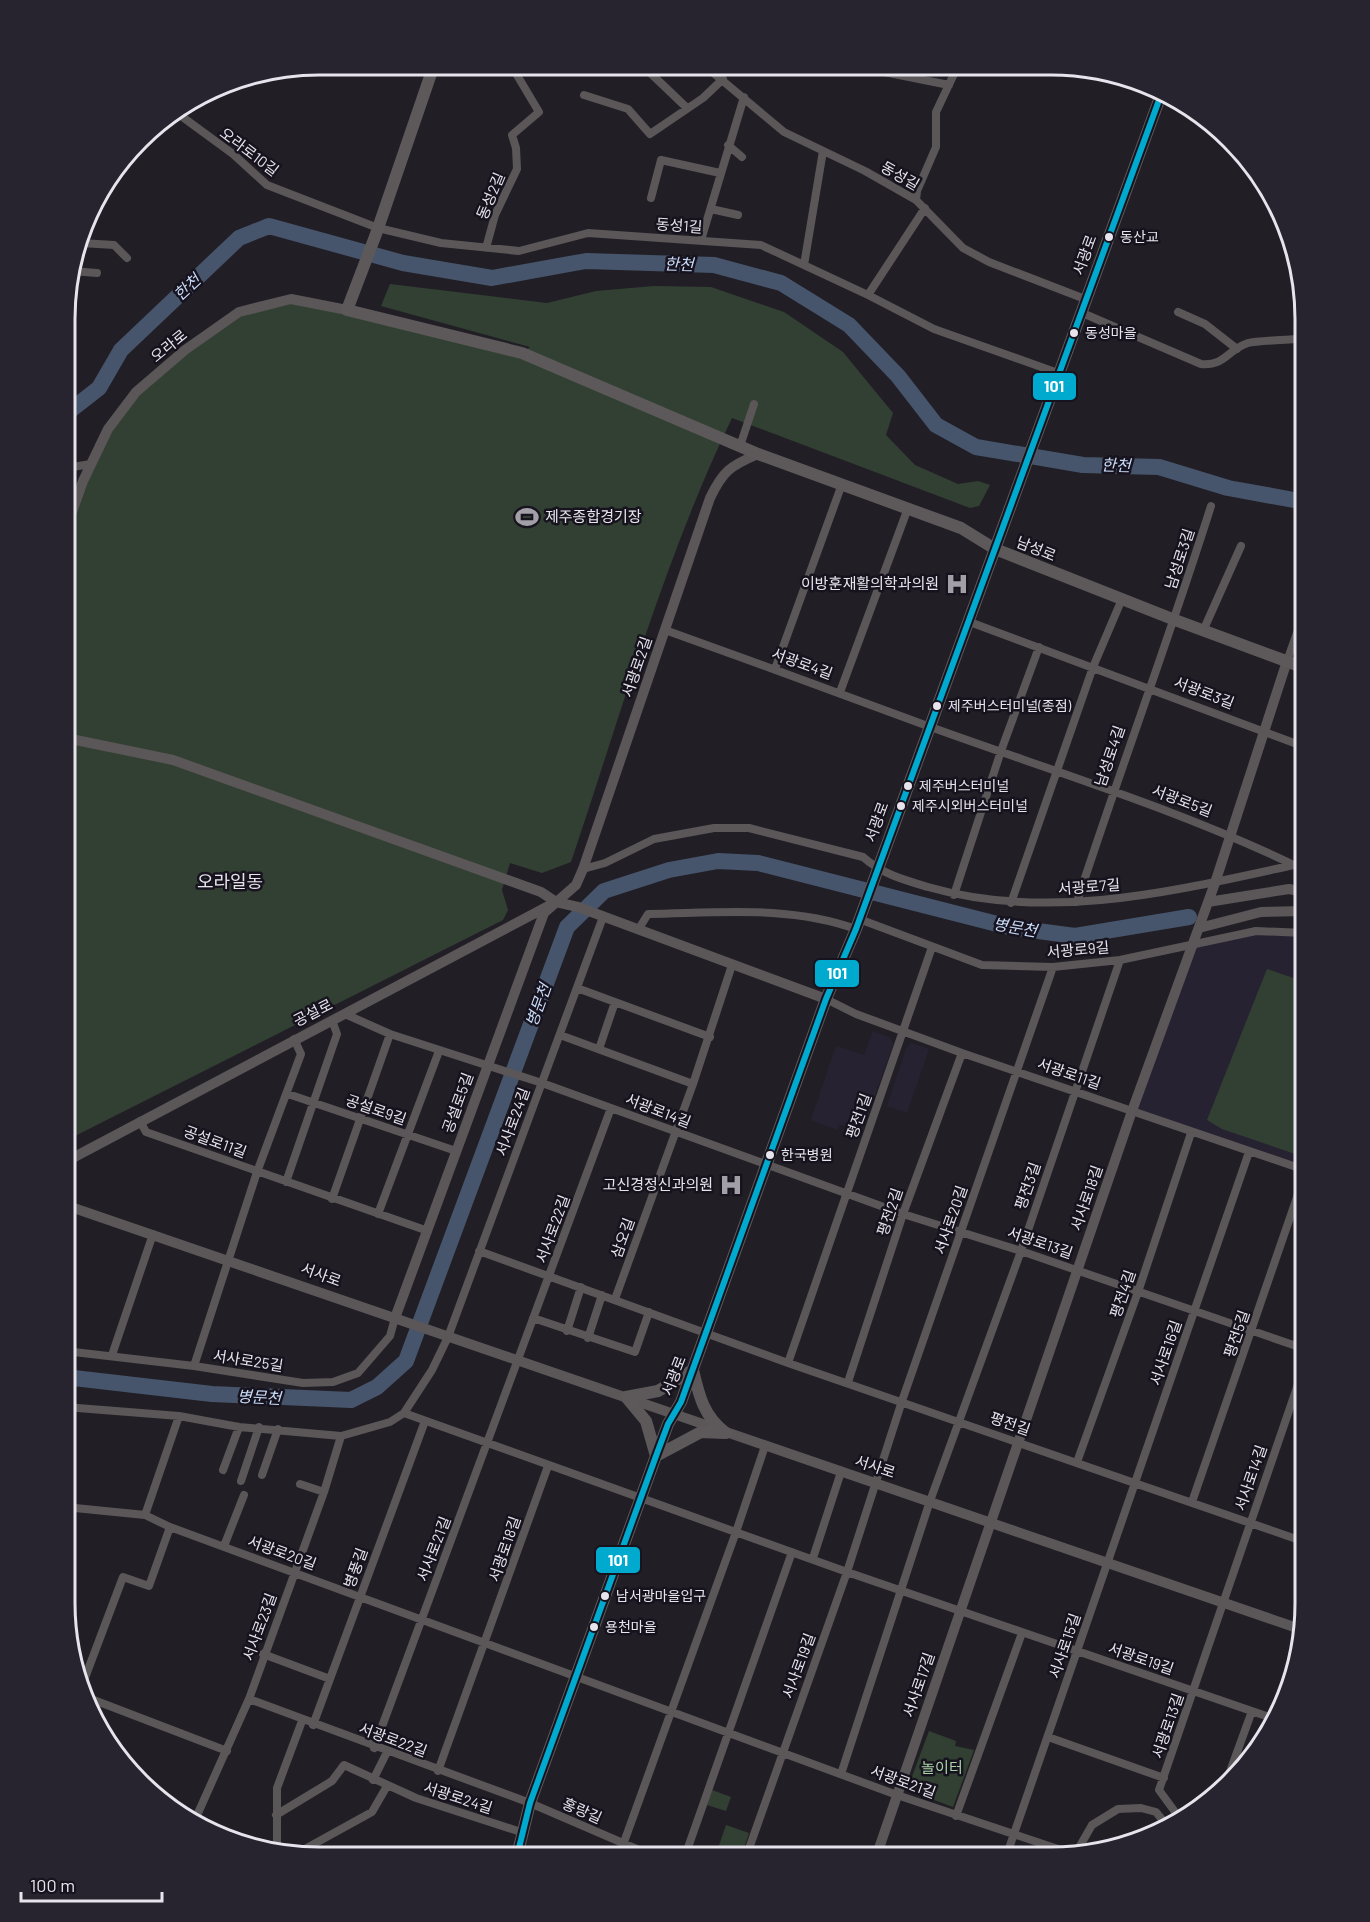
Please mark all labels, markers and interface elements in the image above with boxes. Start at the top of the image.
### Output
street label: 오라로10길 [217,123,283,179]
street label: 동성길 [878,157,923,193]
street label: 동성2길 [472,169,508,222]
street label: 동성1길 [655,214,703,236]
place label: 동산교 [1120,228,1159,245]
marker: 동산교 [1103,231,1115,243]
street label: 서광로 [1069,232,1100,277]
water label: 한천 [664,253,696,274]
water label: 한천 [169,268,206,304]
place label: 동성마을 [1085,324,1137,341]
street label: 오라로 [147,325,190,365]
marker: 동성마을 [1068,327,1080,339]
line badge: 101 [1032,372,1077,401]
text: 101 [1044,376,1064,395]
water label: 한천 [1101,454,1133,475]
sports icon: 제주종합경기장 [514,504,540,530]
place label: 제주종합경기장 [545,507,642,525]
street label: 남성로3길 [1161,526,1197,591]
street label: 남성로 [1014,532,1059,564]
hospital icon: 이방훈재활의학과의원 [944,571,970,597]
place label: 이방훈재활의학과의원 [801,574,939,592]
street label: 서광로2길 [617,634,655,700]
street label: 서광로4길 [769,644,835,682]
street label: 서광로3길 [1172,672,1237,712]
place label: 제주버스터미널(종점) [948,697,1072,714]
marker: 제주버스터미널(종점) [931,700,943,712]
street label: 남성로4길 [1090,723,1128,789]
place label: 제주버스터미널 [919,777,1009,794]
marker: 제주버스터미널 [902,780,914,792]
street label: 서광로5길 [1150,780,1215,820]
place label: 제주시외버스터미널 [912,797,1028,814]
street label: 서광로 [861,799,892,844]
marker: 제주시외버스터미널 [895,800,907,812]
district label: 오라일동 [197,870,263,892]
street label: 서광로7길 [1057,875,1121,897]
water label: 병문천 [992,913,1041,940]
street label: 서광로9길 [1046,937,1110,961]
line badge: 101 [814,959,860,988]
text: 101 [827,963,847,982]
water label: 병문천 [521,979,555,1029]
street label: 공설로 [290,995,335,1030]
street label: 서광로11길 [1035,1054,1103,1092]
street label: 공설로5길 [438,1070,476,1135]
street label: 서사로24길 [491,1085,533,1158]
street label: 서광로14길 [623,1089,694,1131]
street label: 공설로9길 [344,1090,409,1128]
street label: 평전1길 [842,1091,874,1141]
street label: 공설로11길 [181,1121,249,1161]
place label: 한국병원 [781,1146,833,1163]
marker: 한국병원 [764,1149,776,1161]
street label: 평전3길 [1011,1160,1044,1212]
street label: 서사로18길 [1066,1162,1106,1233]
hospital icon: 고신경정신과의원 [718,1172,744,1198]
place label: 고신경정신과의원 [603,1175,713,1193]
street label: 서사로20길 [930,1183,970,1257]
street label: 평전2길 [872,1185,906,1238]
street label: 서사로22길 [531,1192,573,1265]
street label: 삼오길 [607,1215,638,1260]
street label: 서광로13길 [1005,1222,1075,1262]
street label: 서사로 [299,1259,344,1290]
street label: 평전4길 [1105,1267,1139,1320]
street label: 평전5길 [1220,1308,1253,1360]
street label: 서사로16길 [1145,1318,1185,1388]
street label: 서사로25길 [212,1346,285,1374]
street label: 서광로 [657,1353,689,1398]
water label: 병문천 [236,1386,284,1407]
street label: 평전길 [988,1408,1033,1438]
street label: 서사로14길 [1230,1442,1270,1513]
street label: 서사로 [853,1451,898,1481]
street label: 서광로18길 [484,1513,524,1584]
street label: 서사로21길 [412,1514,454,1584]
street label: 서광로20길 [246,1531,319,1573]
street label: 병풍길 [340,1545,371,1590]
line badge: 101 [595,1546,641,1574]
text: 101 [608,1550,628,1569]
place label: 남서광마을입구 [616,1587,706,1604]
street label: 서사로23길 [238,1590,280,1663]
marker: 남서광마을입구 [599,1590,611,1602]
street label: 서사로15길 [1044,1611,1084,1681]
place label: 용천마을 [605,1618,657,1635]
marker: 용천마을 [588,1621,600,1633]
street label: 서사로19길 [778,1631,818,1701]
street label: 서광로19길 [1106,1638,1177,1678]
street label: 서사로17길 [899,1650,938,1720]
street label: 서광로13길 [1147,1691,1187,1761]
street label: 서광로22길 [357,1718,430,1760]
park label: 놀이터 [921,1758,963,1776]
street label: 서광로21길 [868,1761,939,1801]
street label: 서광로24길 [422,1777,495,1817]
street label: 홍랑길 [560,1793,605,1827]
scale bar [21,1865,162,1903]
text: 100 m [30,1874,75,1896]

